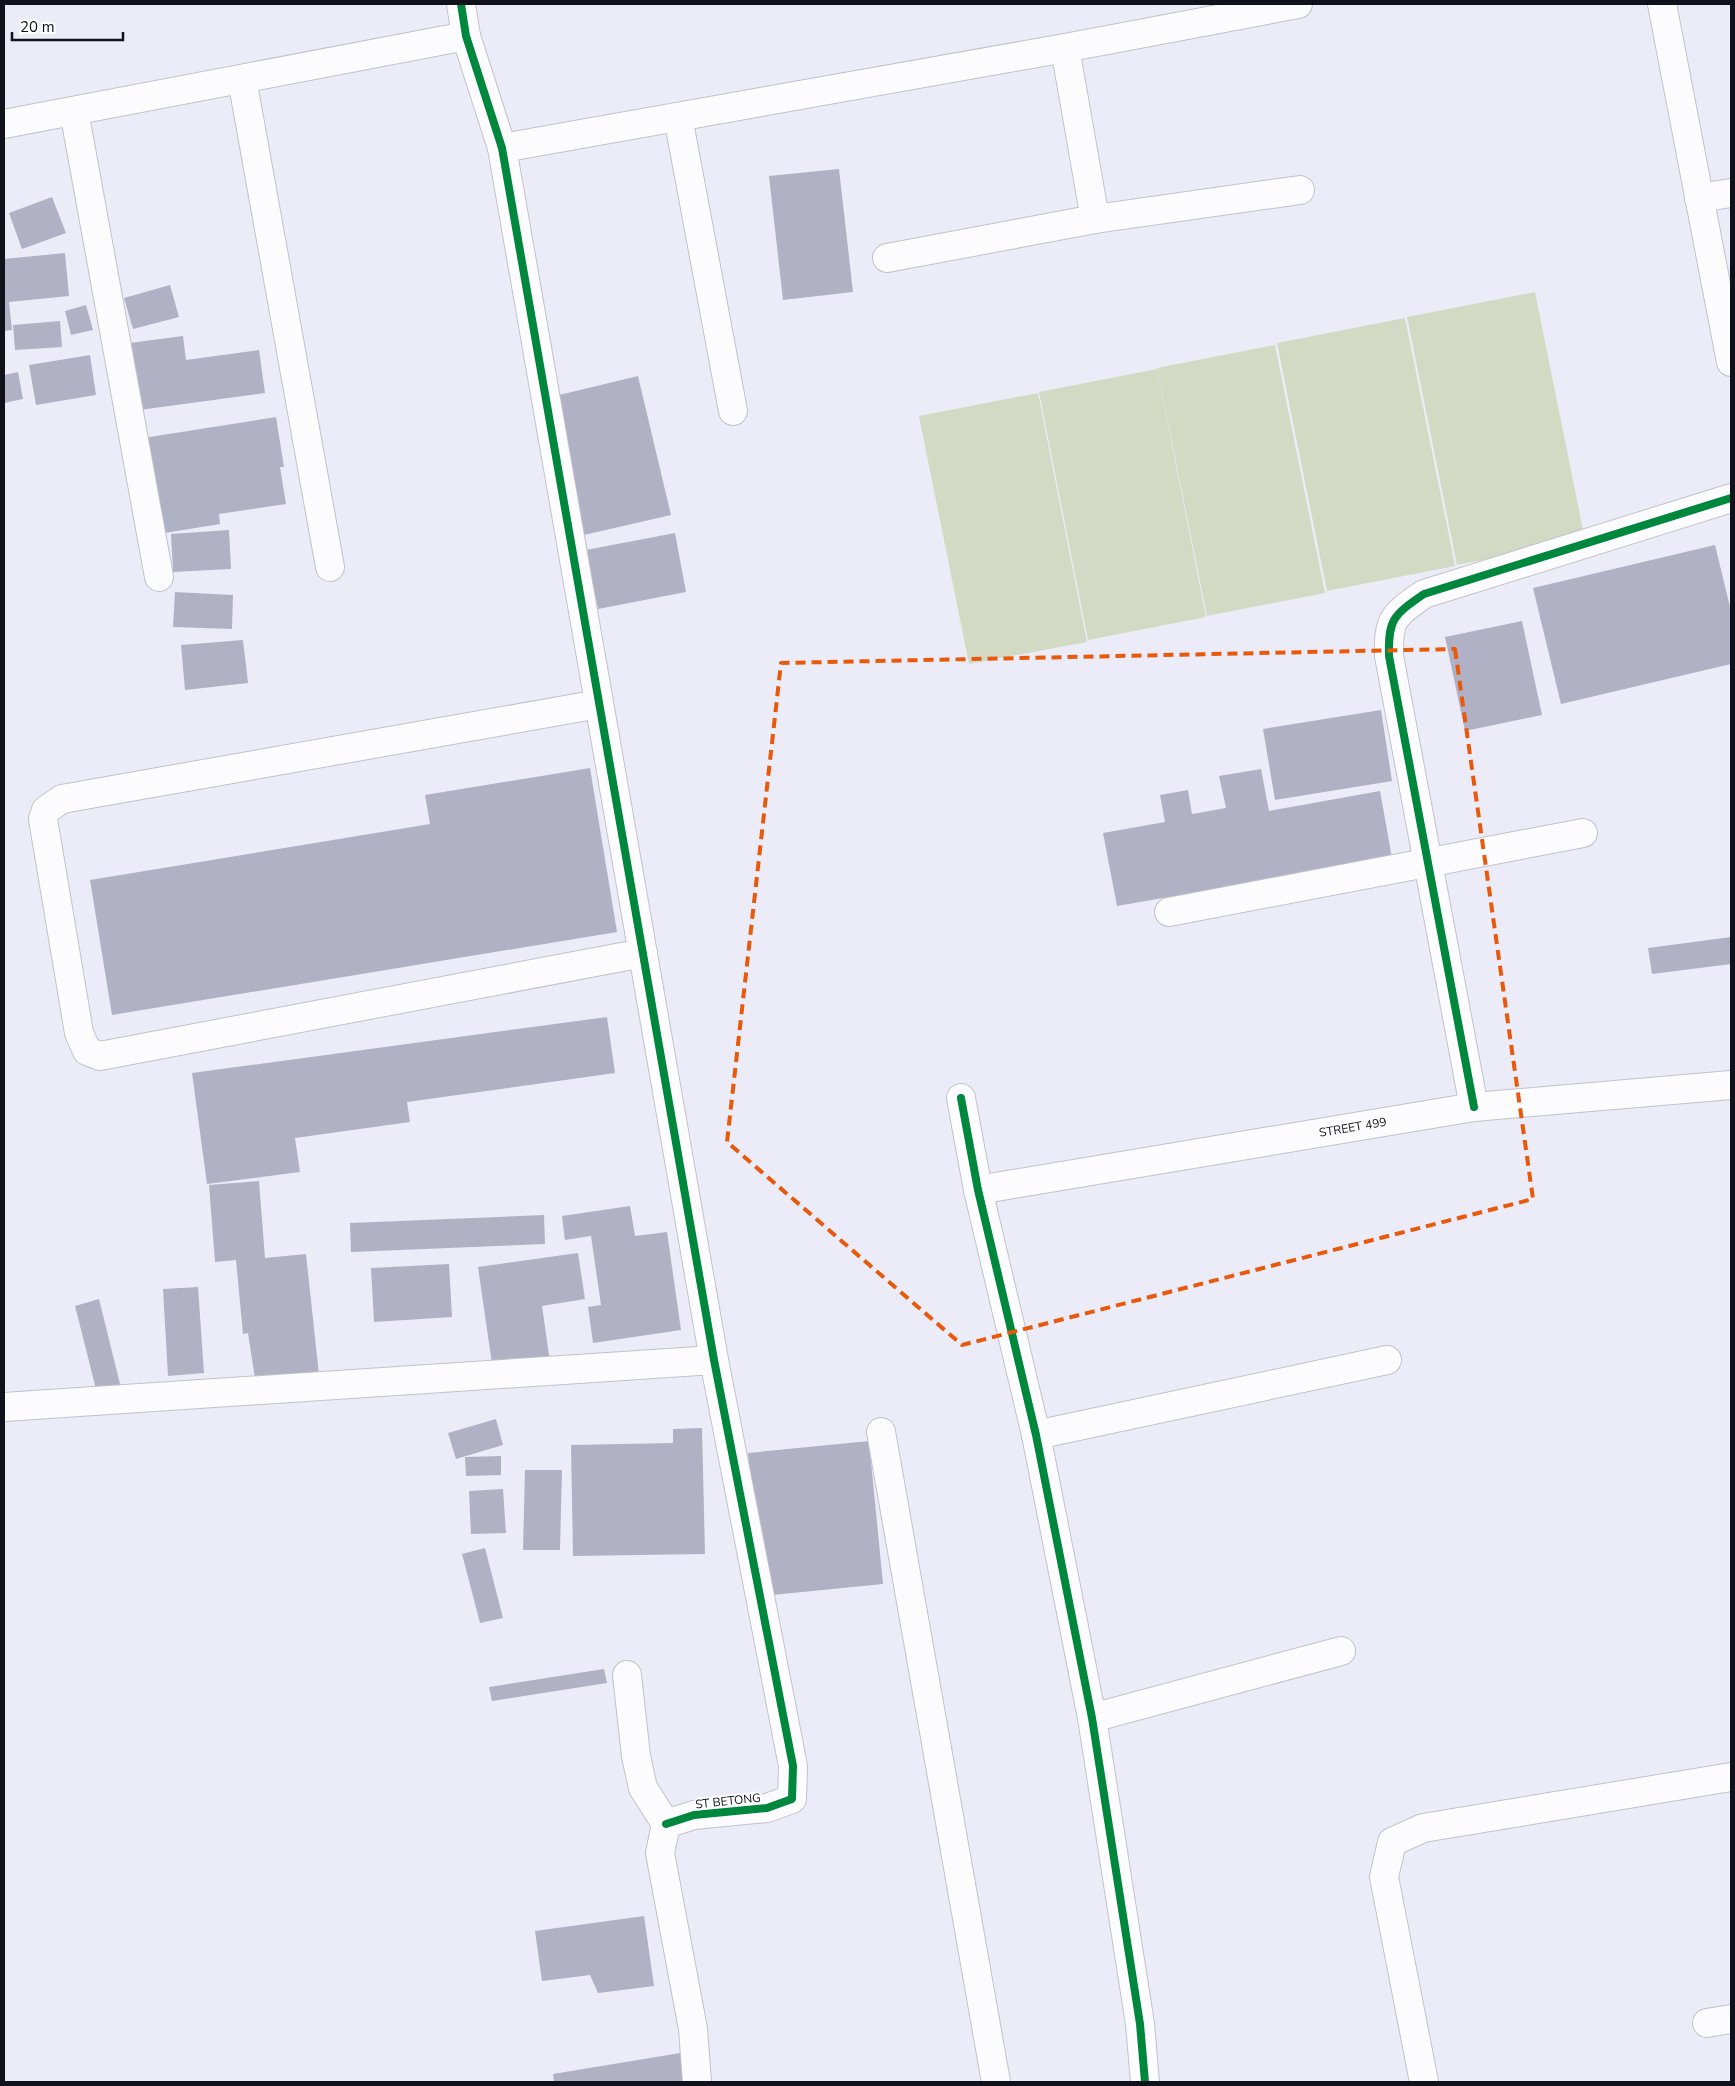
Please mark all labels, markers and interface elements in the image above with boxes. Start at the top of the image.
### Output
scale bar [12,10,124,42]
text: 20 m [20,17,55,37]
street label: STREET 499 [1318,1114,1388,1141]
street label: ST BETONG [694,1790,762,1812]

